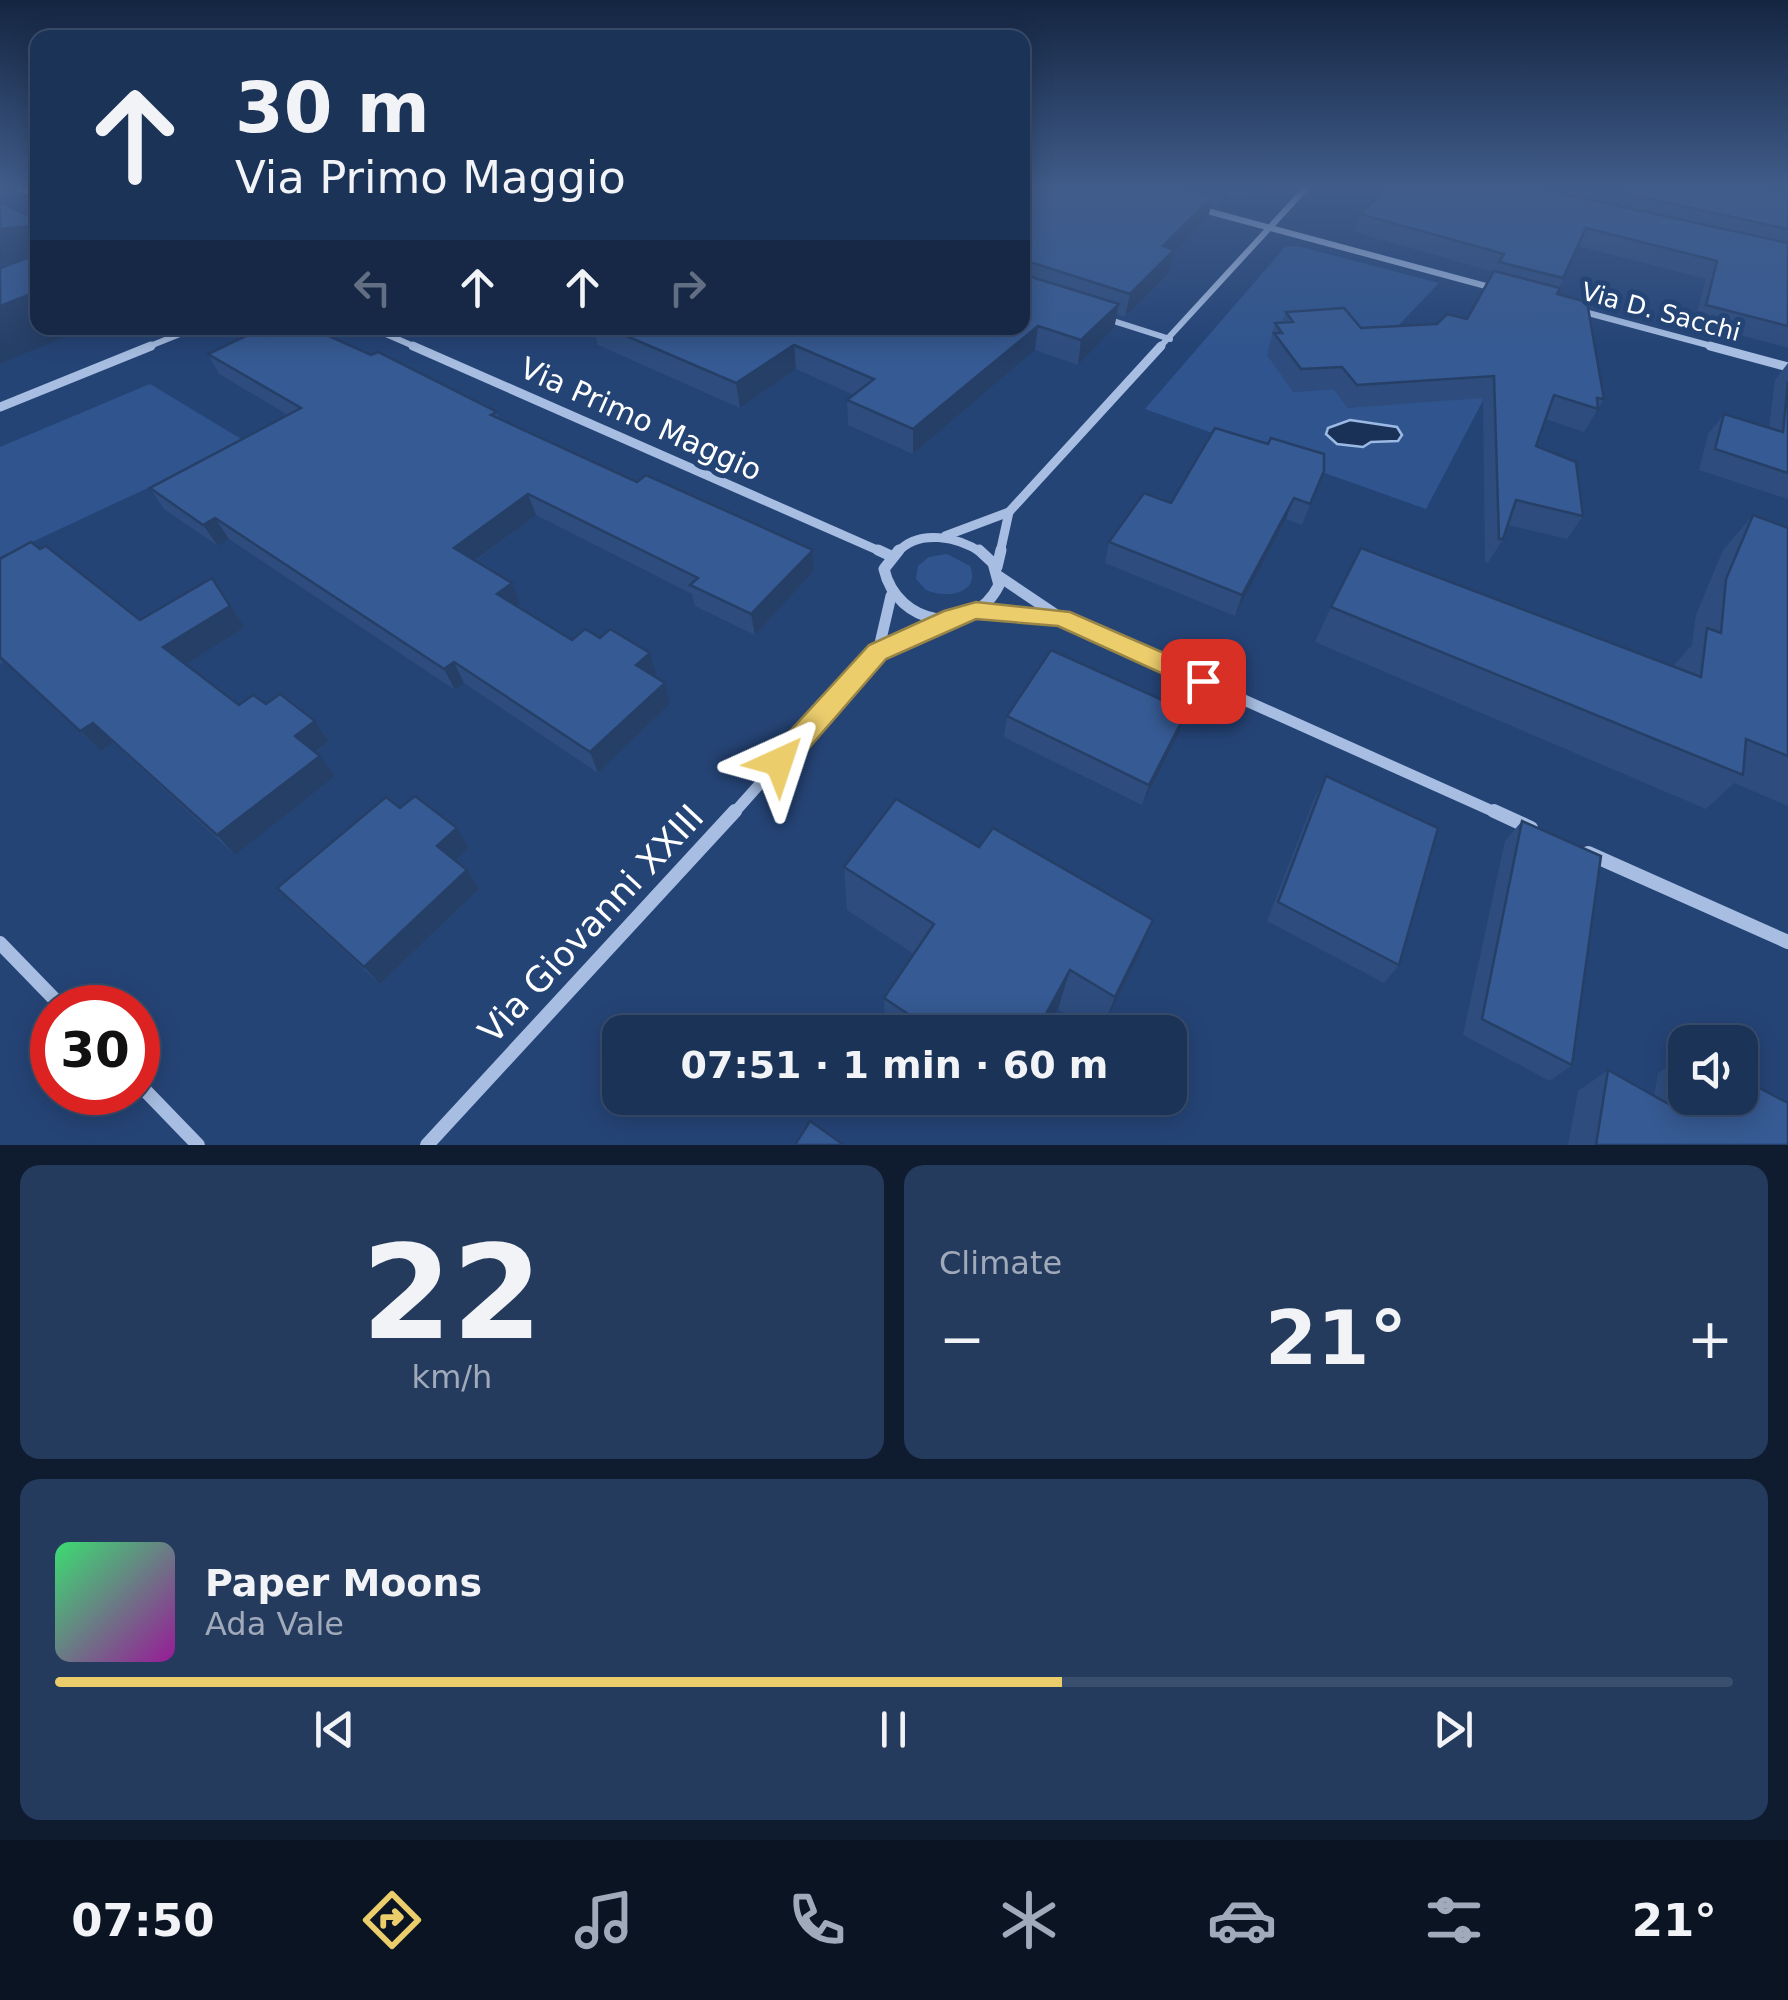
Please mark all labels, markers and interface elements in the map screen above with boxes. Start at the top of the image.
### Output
text: 30 m [235,67,430,149]
icon: ahead [70,70,200,200]
text: Via Primo Maggio [235,151,626,204]
icon: left [345,260,400,315]
icon: ahead [450,260,505,315]
icon: ahead [555,260,610,315]
icon: right [660,260,715,315]
street label: Via D. Sacchi [1578,277,1744,347]
street label: Via Primo Maggio [515,350,767,488]
pin [1161,639,1246,724]
icon: arrive [1176,654,1231,709]
position arrow [727,710,831,814]
street label: Via Giovanni XXIII [471,797,711,1051]
speed limit sign: 30 [30,985,160,1115]
map controls [1668,1025,1758,1115]
button: sound [1668,1025,1758,1115]
text: 07:51 · 1 min · 60 m [681,1043,1108,1087]
text: 22 [362,1217,542,1369]
text: Climate [939,1244,1062,1282]
text: 21° [1265,1294,1407,1382]
text: − [939,1307,985,1371]
text: + [1687,1307,1733,1371]
text: km/h [412,1358,492,1396]
text: Paper Moons [205,1561,482,1605]
text: Ada Vale [205,1605,344,1643]
icon: previous [307,1702,362,1757]
icon: pause [866,1702,921,1757]
icon: next [1426,1702,1481,1757]
icon: directions [357,1885,427,1955]
icon: music [569,1885,639,1955]
icon: phone [782,1885,852,1955]
icon: climate [994,1885,1064,1955]
icon: car [1207,1885,1277,1955]
icon: filters [1419,1885,1489,1955]
text: 07:50 [71,1894,214,1947]
text: 21° [1632,1894,1717,1947]

